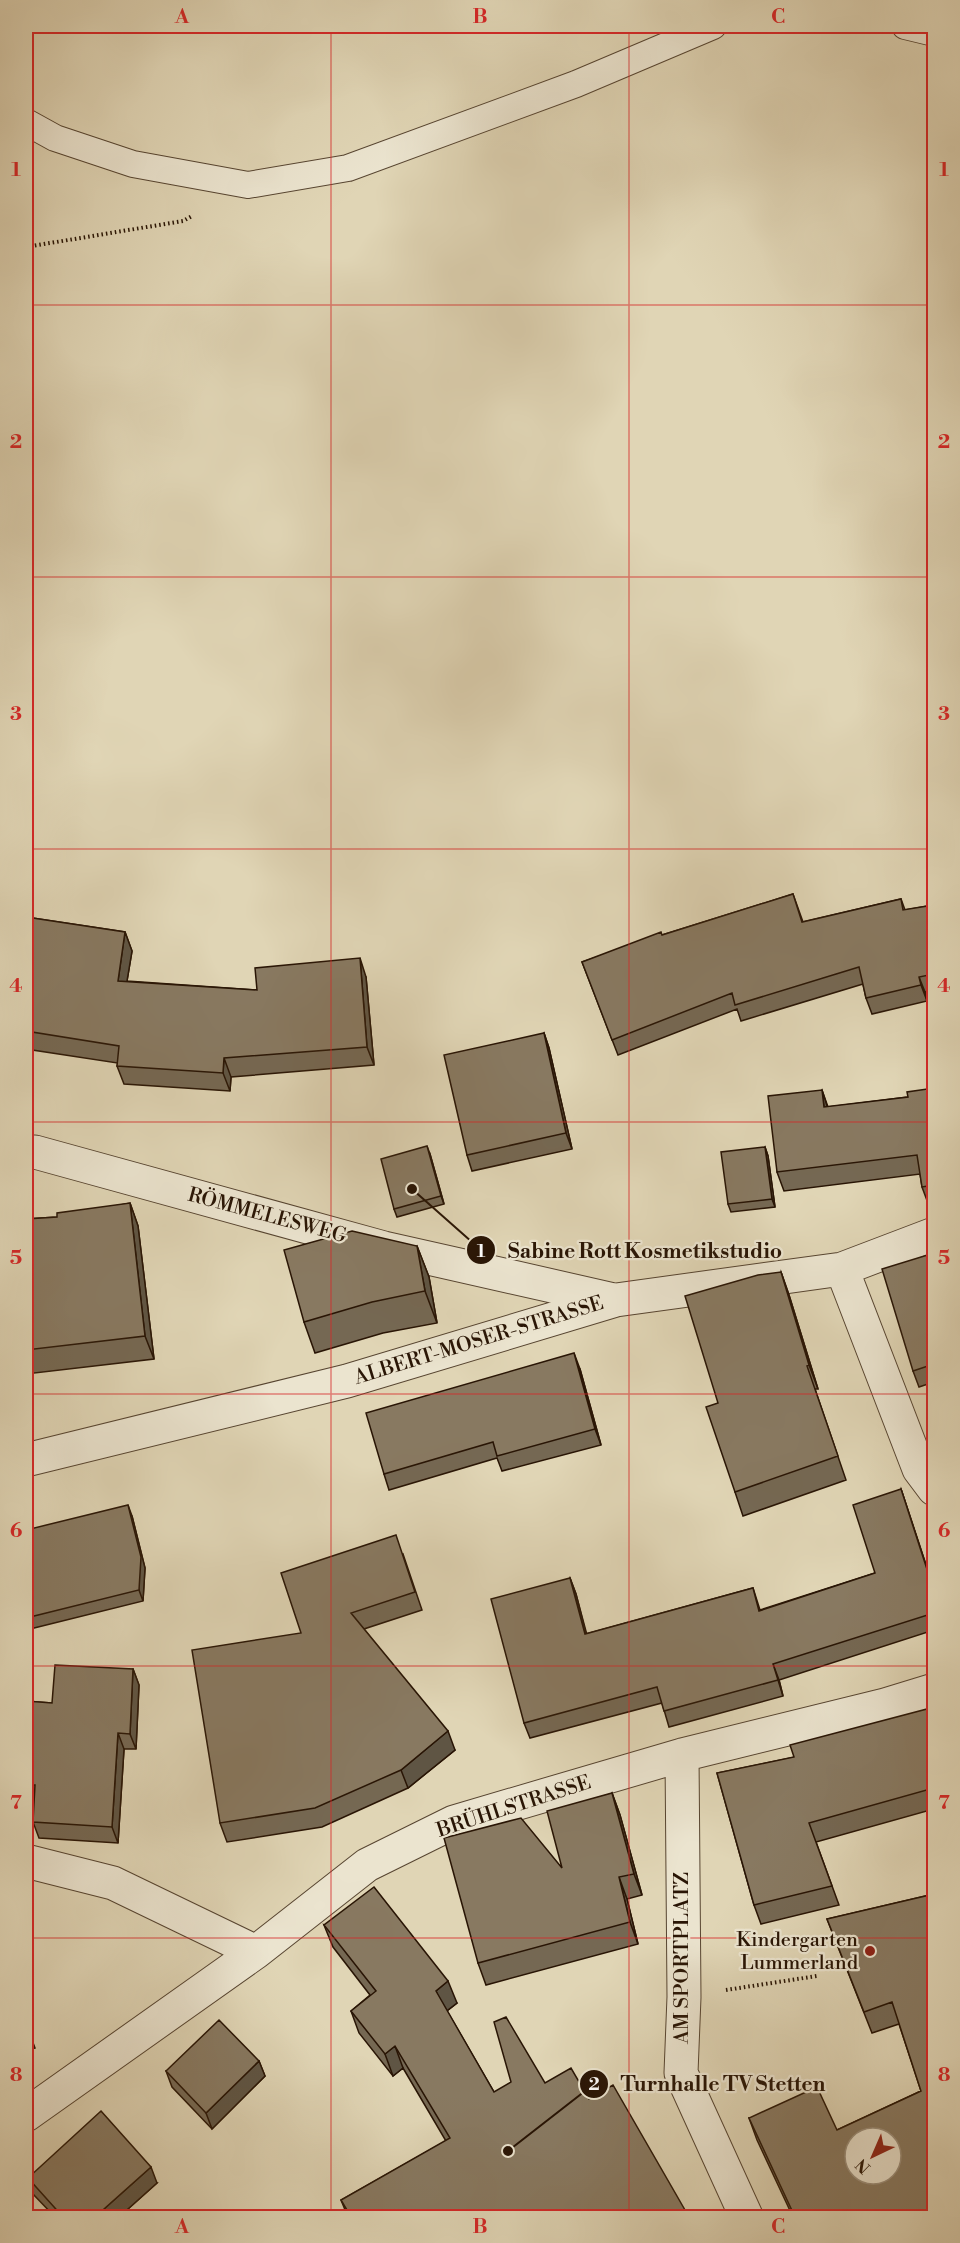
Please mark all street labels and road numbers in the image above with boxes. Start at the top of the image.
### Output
street label: RÖMMELESWEG [185,1182,350,1249]
street label: ALBERT-MOSER-STRASSE [350,1291,607,1391]
street label: BRÜHLSTRASSE [432,1769,594,1844]
street label: AM SPORTPLATZ [670,1872,695,2045]

